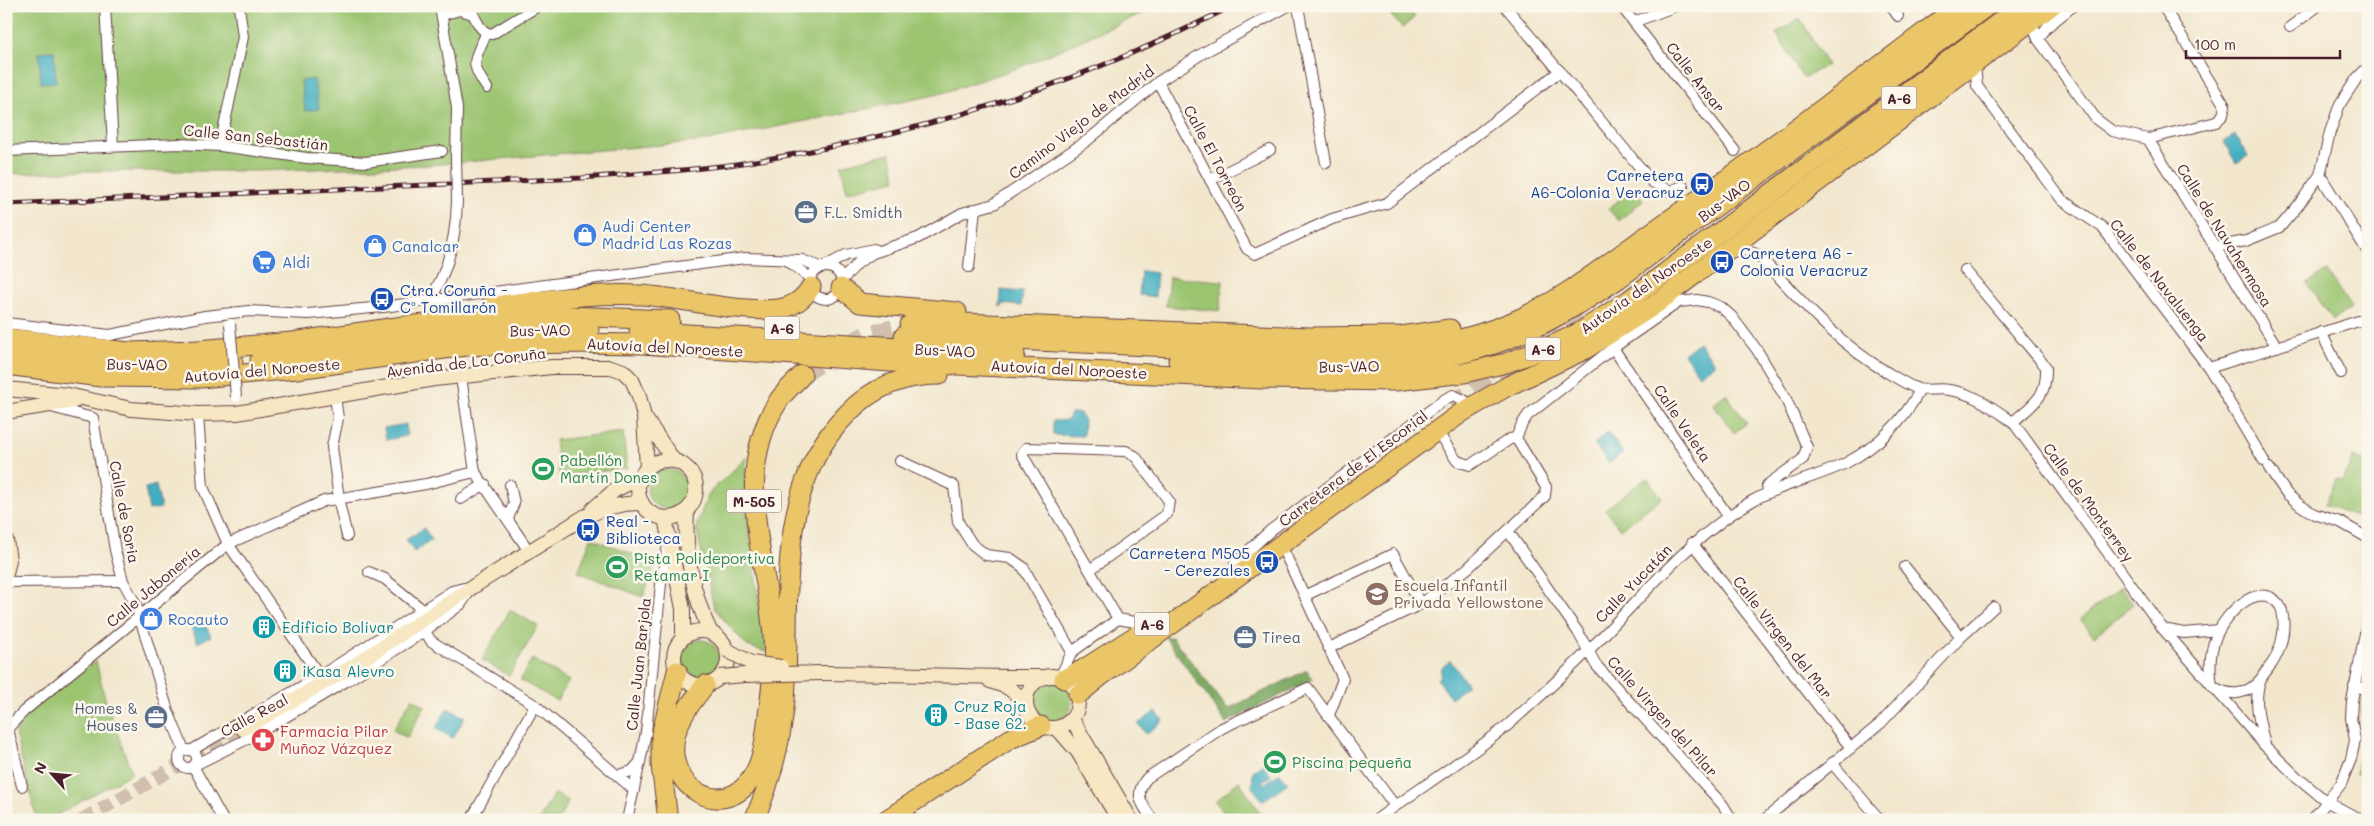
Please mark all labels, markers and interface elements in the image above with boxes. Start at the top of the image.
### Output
scale bar [2186,28,2340,60]
text: 100 m [2194,34,2236,54]
street label: Calle Ansar [1662,38,1730,116]
street label: Camino Viejo de Madrid [1004,61,1158,183]
road number: A-6 [1882,86,1916,110]
street label: Calle El Torreón [1180,101,1252,215]
street label: Calle San Sebastián [183,119,329,155]
street label: Calle de Navahermosa [2173,159,2277,311]
place label: Carretera A6-Colonia Veracruz [1530,165,1684,202]
bus stop icon: Carretera A6-Colonia Veracruz [1689,171,1715,197]
street label: Bus-VAO [1694,174,1754,226]
office icon: F.L. Smidth [793,199,819,225]
place label: F.L. Smidth [824,202,902,222]
street label: Calle de Navaluenga [2106,215,2214,345]
place label: Audi Center Madrid Las Rozas [602,216,732,253]
shop icon: Audi Center Madrid Las Rozas [572,222,598,248]
street label: Autovía del Noroeste [1576,232,1716,338]
shop icon: Canalcar [362,233,388,259]
place label: Canalcar [392,236,459,256]
place label: Carretera A6 - Colonia Veracruz [1740,243,1868,280]
supermarket icon: Aldi [251,249,277,275]
bus stop icon: Carretera A6 - Colonia Veracruz [1709,249,1735,275]
place label: Aldi [282,252,310,272]
place label: Ctra. Coruña - Cº Tomillarón [400,280,508,317]
bus stop icon: Ctra. Coruña - Cº Tomillarón [369,286,395,312]
road number: A-6 [764,316,800,339]
street label: Bus-VAO [509,319,571,341]
street label: Autovía del Noroeste [586,333,744,361]
street label: Bus-VAO [914,338,976,362]
road number: A-6 [1526,338,1560,360]
street label: Avenida de La Coruña [385,342,547,382]
street label: Bus-VAO [106,353,168,375]
street label: Autovía del Noroeste [183,353,341,387]
street label: Autovía del Noroeste [990,355,1148,383]
street label: Bus-VAO [1318,355,1380,377]
street label: Calle Veleta [1650,380,1716,466]
street label: Carretera de El Escorial [1274,405,1432,531]
street label: Calle de Monterrey [2039,438,2139,566]
place label: Pabellón Martín Dones [560,450,657,487]
sports icon: Pabellón Martín Dones [530,456,556,482]
street label: Calle de Soria [105,459,145,565]
road number: M-505 [726,490,782,512]
place label: Real - Biblioteca [606,511,681,548]
bus stop icon: Real - Biblioteca [575,517,601,543]
street label: Calle Yucatán [1590,539,1676,627]
street label: Calle Jabonería [102,541,204,631]
place label: Carretera M505 - Cerezales [1129,543,1250,580]
place label: Pista Polideportiva Retamar I [634,548,775,585]
bus stop icon: Carretera M505 - Cerezales [1254,549,1280,575]
sports icon: Pista Polideportiva Retamar I [604,554,630,580]
street label: Calle Virgen del Mar [1729,571,1837,703]
place label: Escuela Infantil Privada Yellowstone [1394,575,1544,612]
school or university icon: Escuela Infantil Privada Yellowstone [1364,581,1390,607]
street label: Calle Juan Barjola [621,596,655,732]
shop icon: Rocauto [138,606,164,632]
place label: Rocauto [168,609,228,629]
road number: A-6 [1134,612,1170,636]
building icon: Edificio Bolívar [251,614,277,640]
place label: Edificio Bolívar [282,617,394,637]
office icon: Tirea [1232,624,1258,650]
place label: Tirea [1262,627,1301,647]
street label: Calle Virgen del Pilar [1603,651,1723,781]
building icon: iKasa Alevro [272,658,298,684]
place label: iKasa Alevro [302,661,394,681]
street label: Calle Real [217,689,291,741]
place label: Cruz Roja - Base 62. [954,696,1027,733]
place label: Homes & Houses [74,698,138,735]
building icon: Cruz Roja - Base 62. [923,702,949,728]
office icon: Homes & Houses [143,704,169,730]
place label: Farmacia Pilar Muñoz Vázquez [280,721,392,758]
pharmacy icon: Farmacia Pilar Muñoz Vázquez [250,727,276,753]
north arrow [28,748,78,798]
sports icon: Piscina pequeña [1262,749,1288,775]
place label: Piscina pequeña [1292,752,1412,772]
text: N [29,759,51,777]

